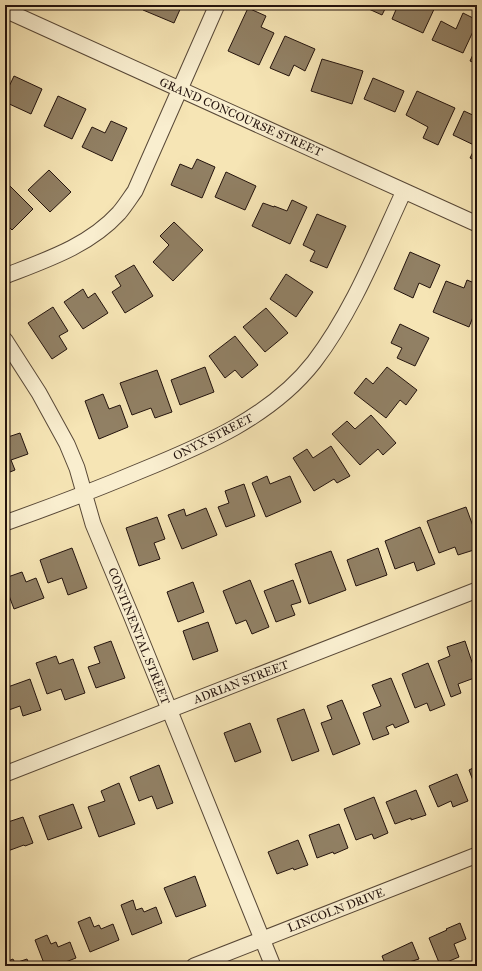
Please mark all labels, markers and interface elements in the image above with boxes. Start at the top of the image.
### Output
street label: GRAND CONCOURSE STREET [157,75,325,159]
street label: ONYX STREET [171,411,255,463]
street label: CONTINENTAL STREET [105,566,173,706]
street label: ADRIAN STREET [190,657,291,707]
street label: LINCOLN DRIVE [286,885,387,935]

